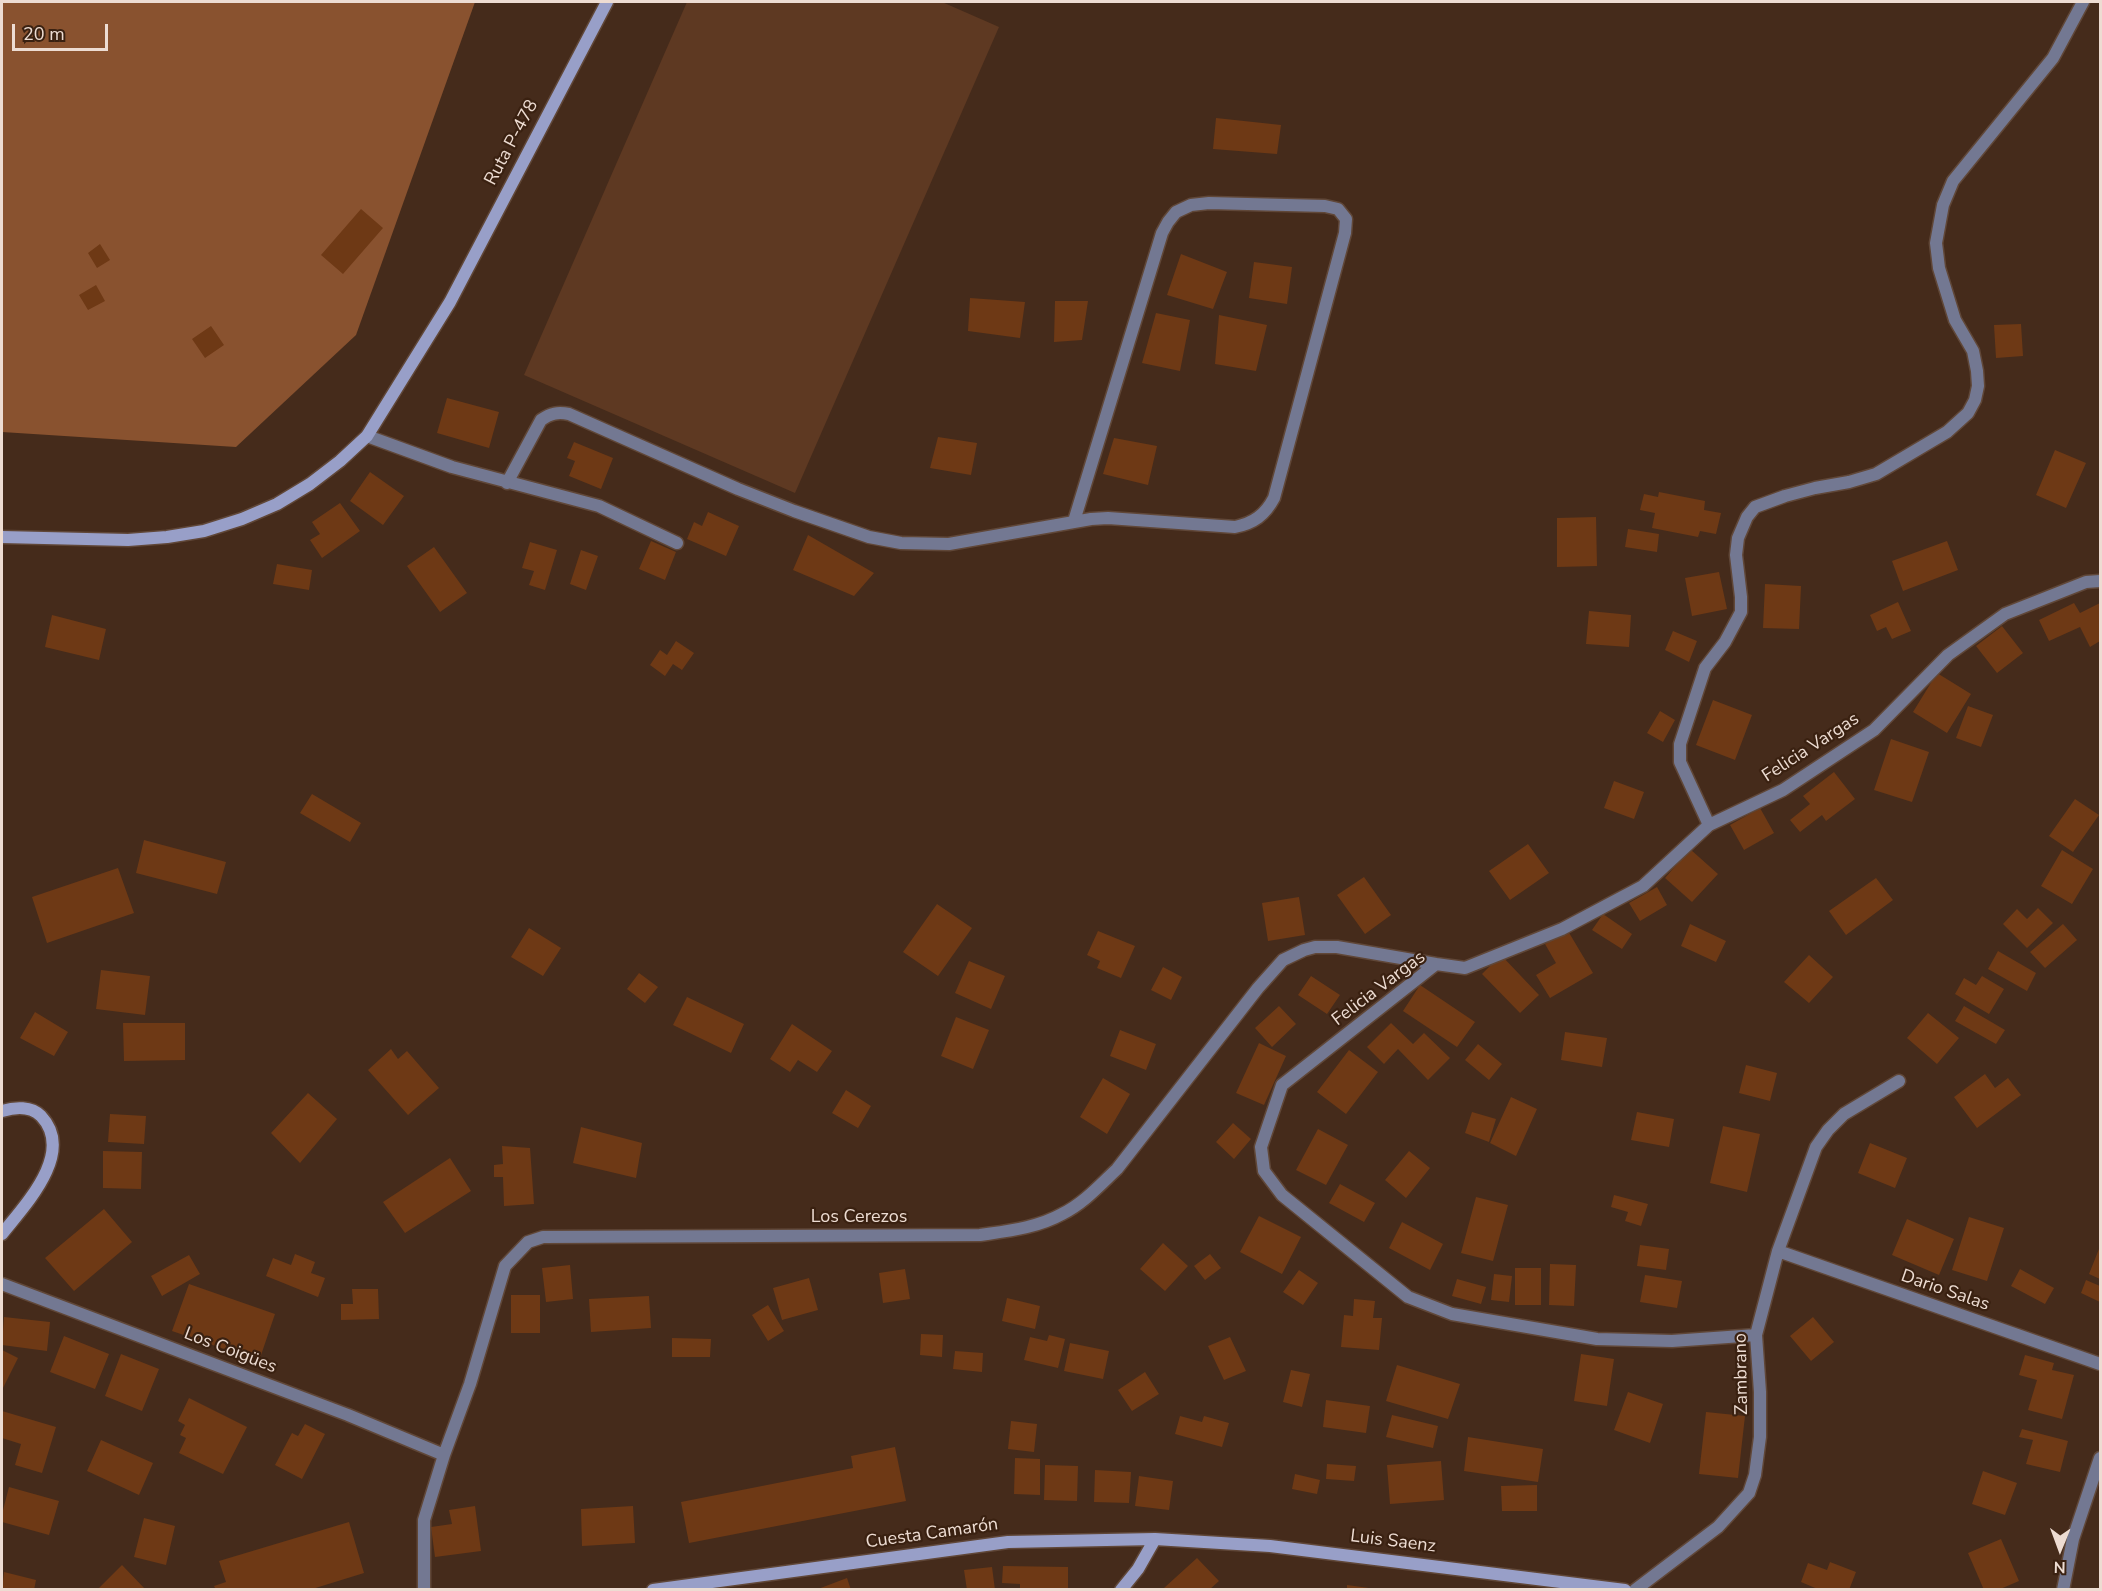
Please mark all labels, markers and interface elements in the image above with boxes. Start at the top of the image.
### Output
scale bar [15,12,111,50]
text: 20 m [23,22,65,46]
street label: Ruta P-478 [481,97,543,189]
street label: Felicia Vargas [1758,709,1864,787]
street label: Felicia Vargas [1328,947,1430,1031]
street label: Los Cerezos [811,1207,907,1229]
street label: Dario Salas [1898,1266,1992,1316]
street label: Los Coigües [181,1323,279,1379]
street label: Zambrano [1730,1333,1754,1415]
street label: Cuesta Camarón [864,1514,1000,1554]
north arrow [2030,1519,2090,1579]
street label: Luis Saenz [1349,1526,1437,1558]
text: N [2054,1556,2066,1578]

